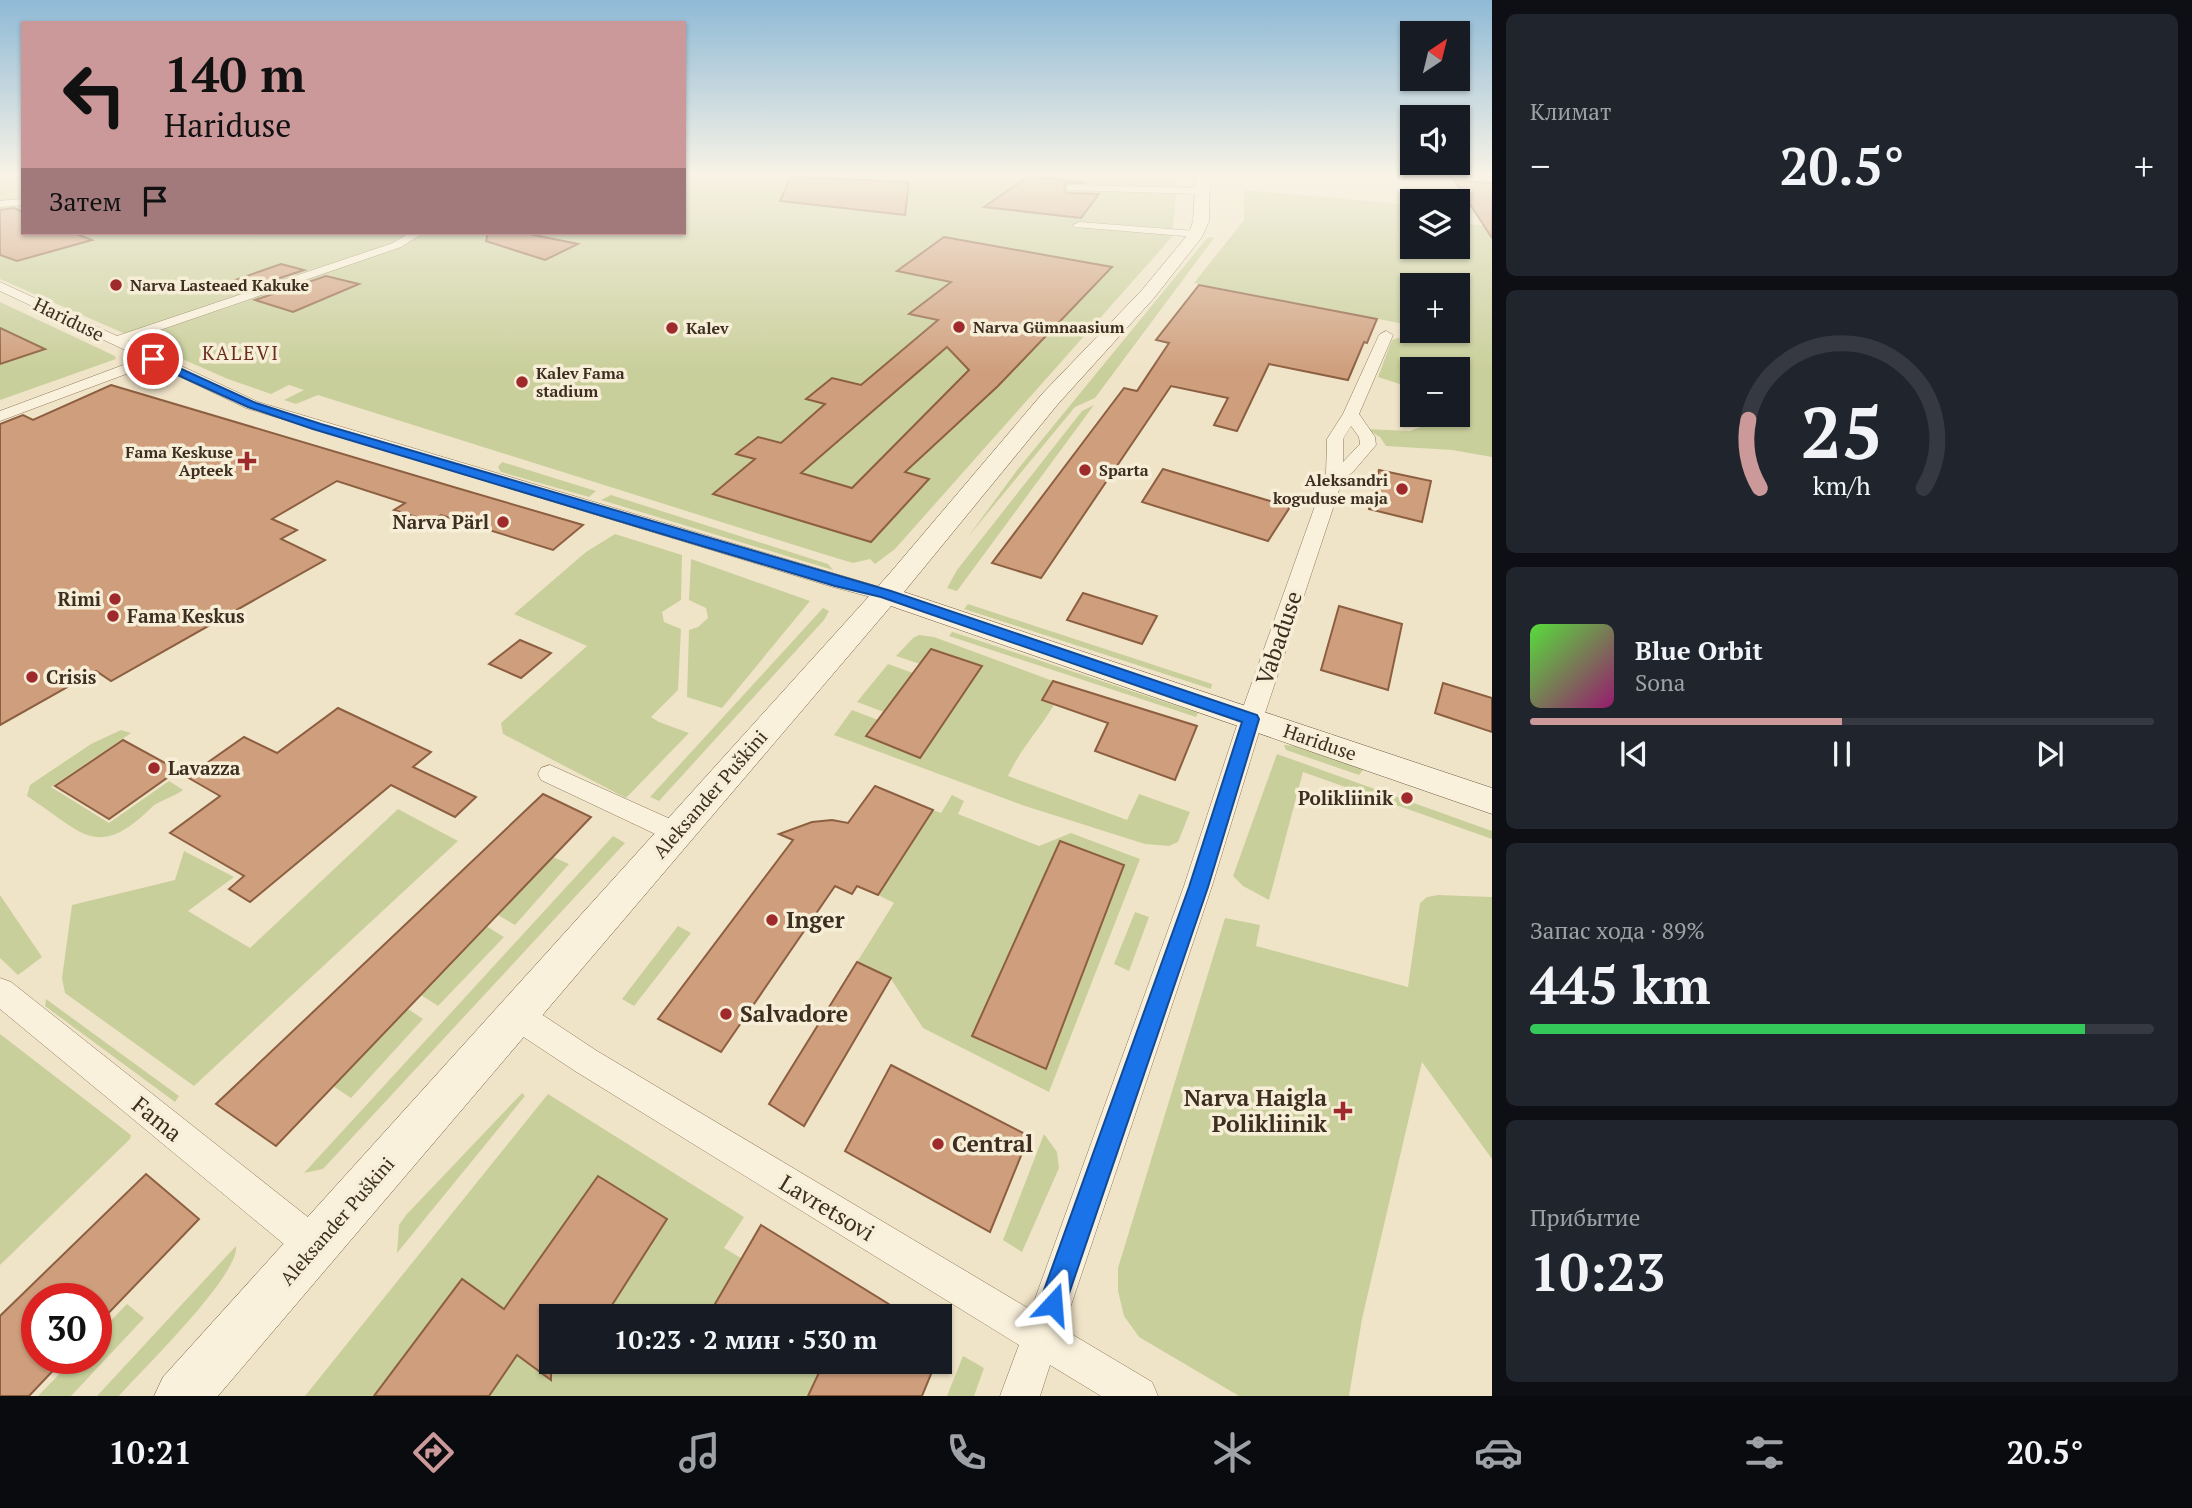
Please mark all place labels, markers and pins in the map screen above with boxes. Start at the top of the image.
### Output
place label: Narva Lasteaed Kakuke [130,274,309,296]
marker: Narva Lasteaed Kakuke [108,277,124,293]
place label: Narva Gümnaasium [973,316,1125,338]
place label: Kalev [686,317,729,339]
marker: Narva Gümnaasium [951,319,967,335]
marker: Kalev [664,320,680,336]
pin [123,329,183,389]
place label: Kalev Fama stadium [536,362,625,402]
marker: Kalev Fama stadium [514,374,530,390]
place label: Fama Keskuse Apteek [125,441,234,481]
marker: Fama Keskuse Apteek [239,453,255,469]
place label: Sparta [1099,459,1149,481]
marker: Sparta [1077,462,1093,478]
place label: Aleksandri koguduse maja [1273,469,1388,509]
marker: Aleksandri koguduse maja [1394,481,1410,497]
place label: Narva Pärl [392,509,489,534]
marker: Narva Pärl [495,514,511,530]
place label: Rimi [58,586,101,611]
marker: Rimi [107,591,123,607]
place label: Fama Keskus [127,603,245,628]
marker: Fama Keskus [105,608,121,624]
place label: Crisis [46,664,97,689]
marker: Crisis [24,669,40,685]
place label: Lavazza [168,755,241,780]
marker: Lavazza [146,760,162,776]
place label: Polikliinik [1298,785,1394,810]
marker: Polikliinik [1399,790,1415,806]
place label: Inger [786,904,845,935]
marker: Inger [764,912,780,928]
place label: Salvadore [740,998,848,1029]
marker: Salvadore [718,1006,734,1022]
place label: Narva Haigla Polikliinik [1184,1082,1328,1139]
marker: Narva Haigla Polikliinik [1333,1101,1353,1121]
place label: Central [952,1128,1034,1159]
marker: Central [930,1136,946,1152]

